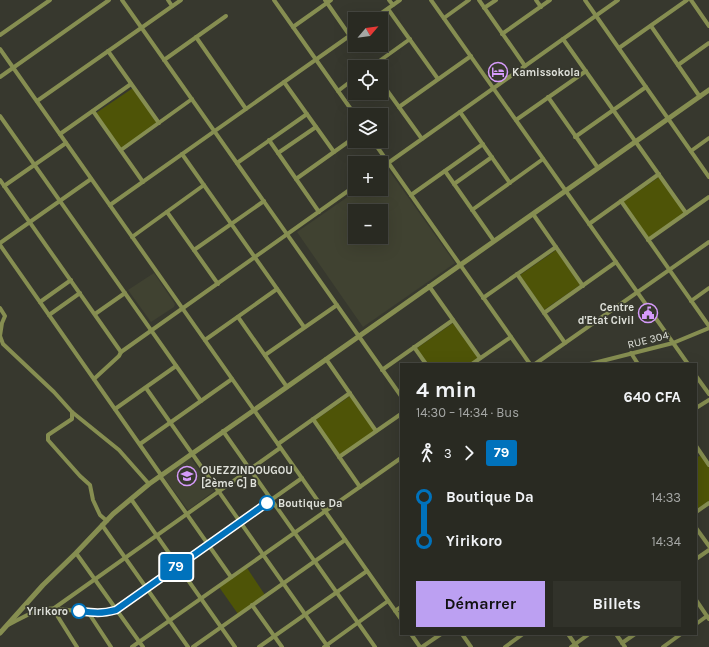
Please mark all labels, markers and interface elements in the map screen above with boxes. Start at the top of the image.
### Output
north arrow [348,12,388,52]
map controls [348,12,388,244]
button: locate [348,60,388,100]
hotel icon: Kamissokola [487,61,509,83]
place label: Kamissokola [512,66,580,79]
button: layers [348,108,388,148]
button: + [348,156,388,196]
button: − [348,204,388,244]
place label: Centre d'Etat Civil [578,301,634,327]
public building icon: Centre d'Etat Civil [637,302,659,324]
street label: RUE 304 [626,329,670,351]
text: 4 min [416,377,476,403]
text: 640 CFA [624,388,681,406]
text: 14:30 – 14:34 · Bus [416,405,519,420]
icon: walk [416,442,438,464]
icon: forward [458,442,480,464]
text: 79 [494,444,509,461]
text: 3 [444,446,452,461]
place label: OUEZZINDOUGOU [2ème C] B [201,464,293,490]
school or university icon: OUEZZINDOUGOU [2ème C] B [176,465,198,487]
text: Boutique Da [446,488,534,506]
text: 14:33 [651,490,681,505]
marker: Boutique Da [259,495,275,511]
place label: Boutique Da [278,497,342,510]
text: Yirikoro [446,532,502,550]
text: 14:34 [652,534,681,549]
line badge: 79 [158,554,194,580]
text: 79 [168,558,184,575]
button: Démarrer [416,581,545,627]
button: Billets [553,581,681,627]
marker: Yirikoro [71,603,87,619]
place label: Yirikoro [27,605,68,618]

